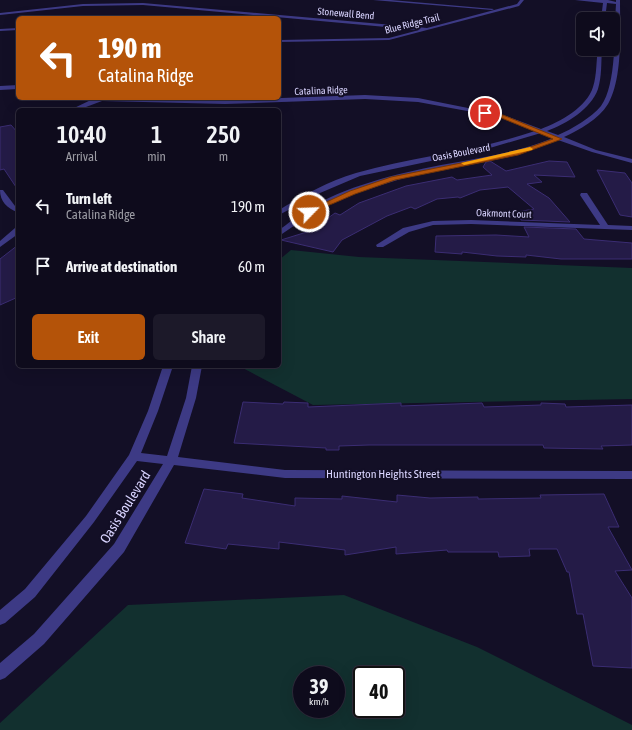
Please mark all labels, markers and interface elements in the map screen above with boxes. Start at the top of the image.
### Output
street label: Stonewall Bend [317,6,375,21]
street label: Blue Ridge Trail [383,11,441,36]
map controls [576,12,620,56]
button: sound [576,12,620,56]
icon: left [32,32,84,84]
text: 190 m [98,32,161,64]
text: Catalina Ridge [98,65,194,86]
street label: Catalina Ridge [294,84,348,97]
pin [468,96,502,130]
icon: arrive [474,102,496,124]
text: 10:40 [57,121,107,148]
text: 1 [151,121,162,148]
text: 250 [207,121,240,148]
street label: Oasis Boulevard [431,141,491,164]
text: Arrival [66,149,97,164]
text: min [147,149,166,164]
text: m [219,149,228,164]
text: Turn left [66,190,112,207]
position arrow [288,191,330,233]
icon: left [32,195,54,217]
text: 190 m [231,198,265,215]
text: Catalina Ridge [66,207,135,222]
street label: Oakmont Court [476,207,532,220]
icon: arrive [32,255,54,277]
text: Arrive at destination [66,258,177,275]
text: 60 m [238,258,265,275]
button: Exit [32,314,145,360]
button: Share [153,314,265,360]
street label: Huntington Heights Street [326,467,441,481]
street label: Oasis Boulevard [96,468,154,546]
speed limit sign: 40 [353,666,405,718]
text: 39 [310,675,328,698]
text: km/h [309,696,329,707]

